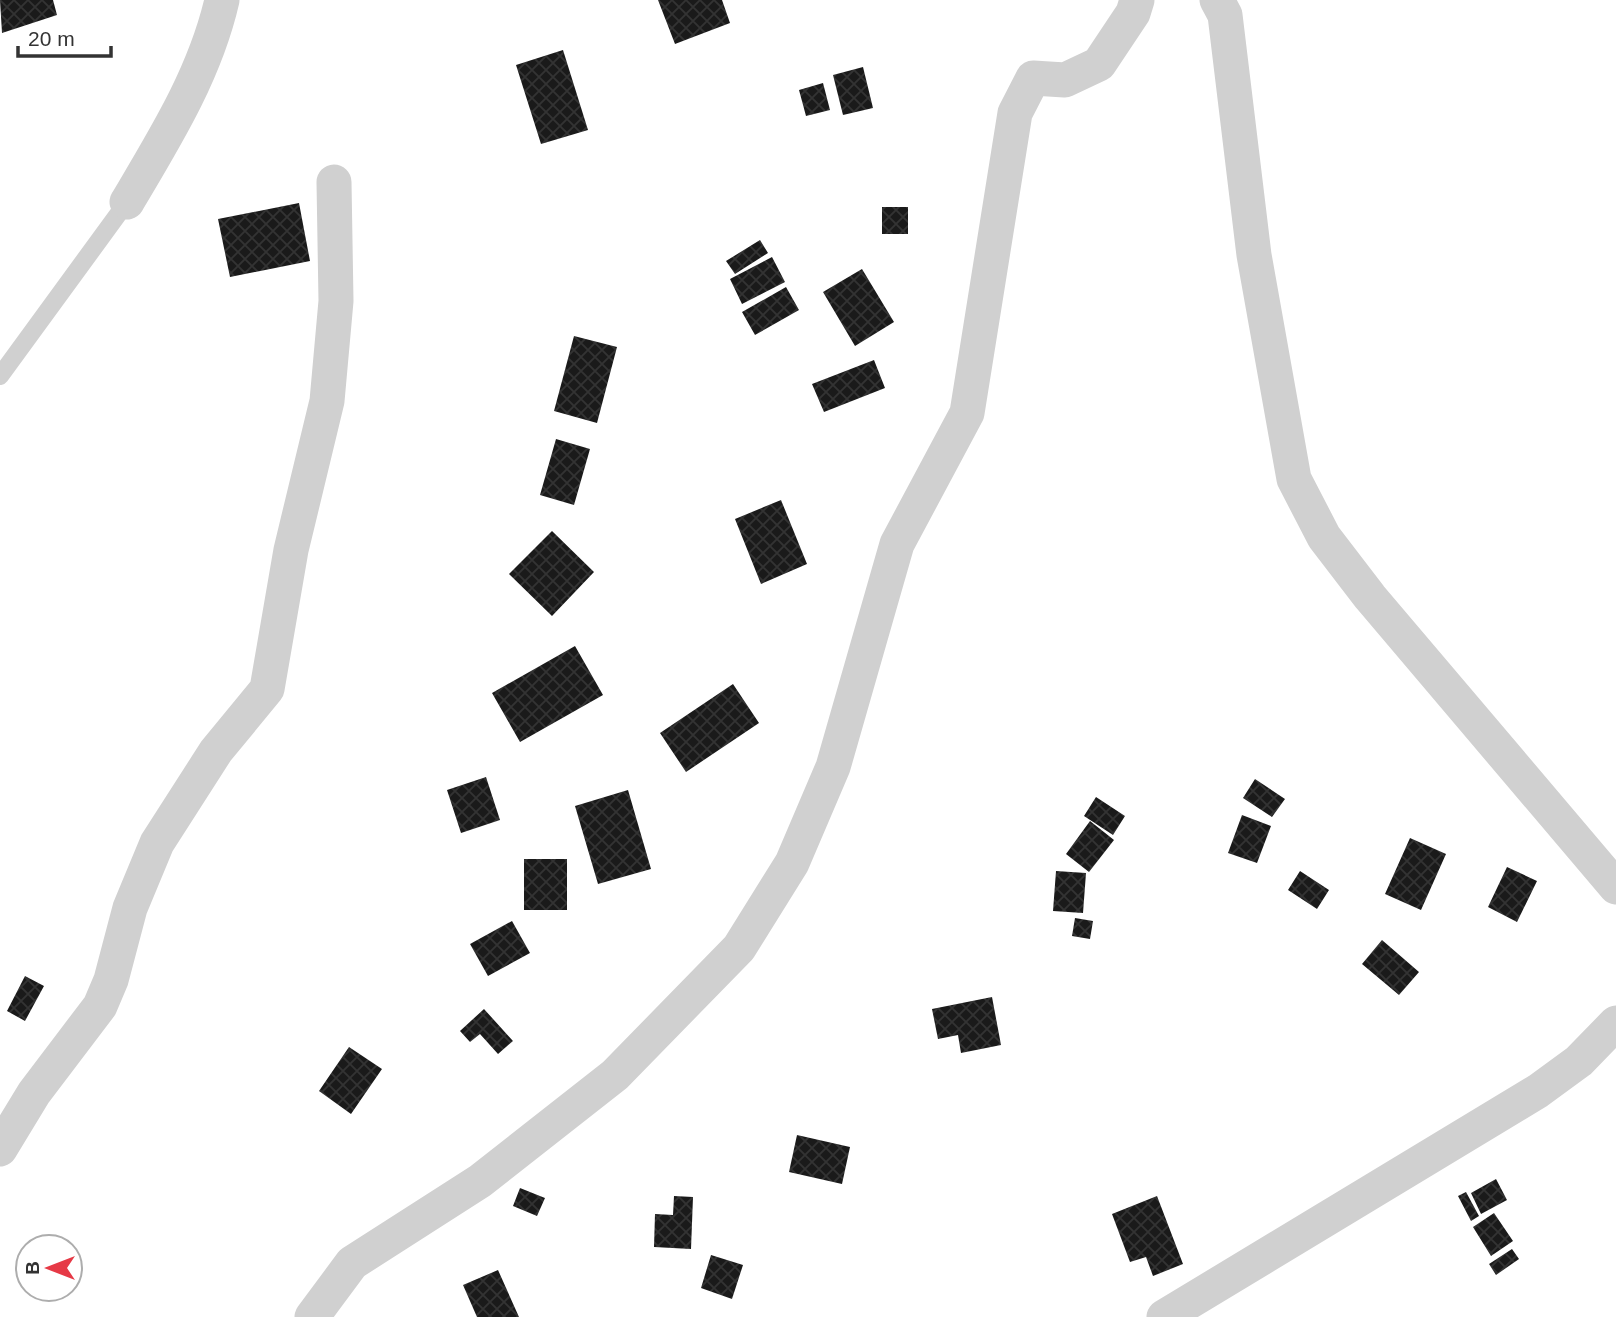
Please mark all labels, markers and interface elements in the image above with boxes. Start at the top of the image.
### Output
scale bar [18,14,110,58]
text: 20 m [28,27,75,50]
north arrow [14,1233,84,1303]
text: B [22,1261,43,1275]

